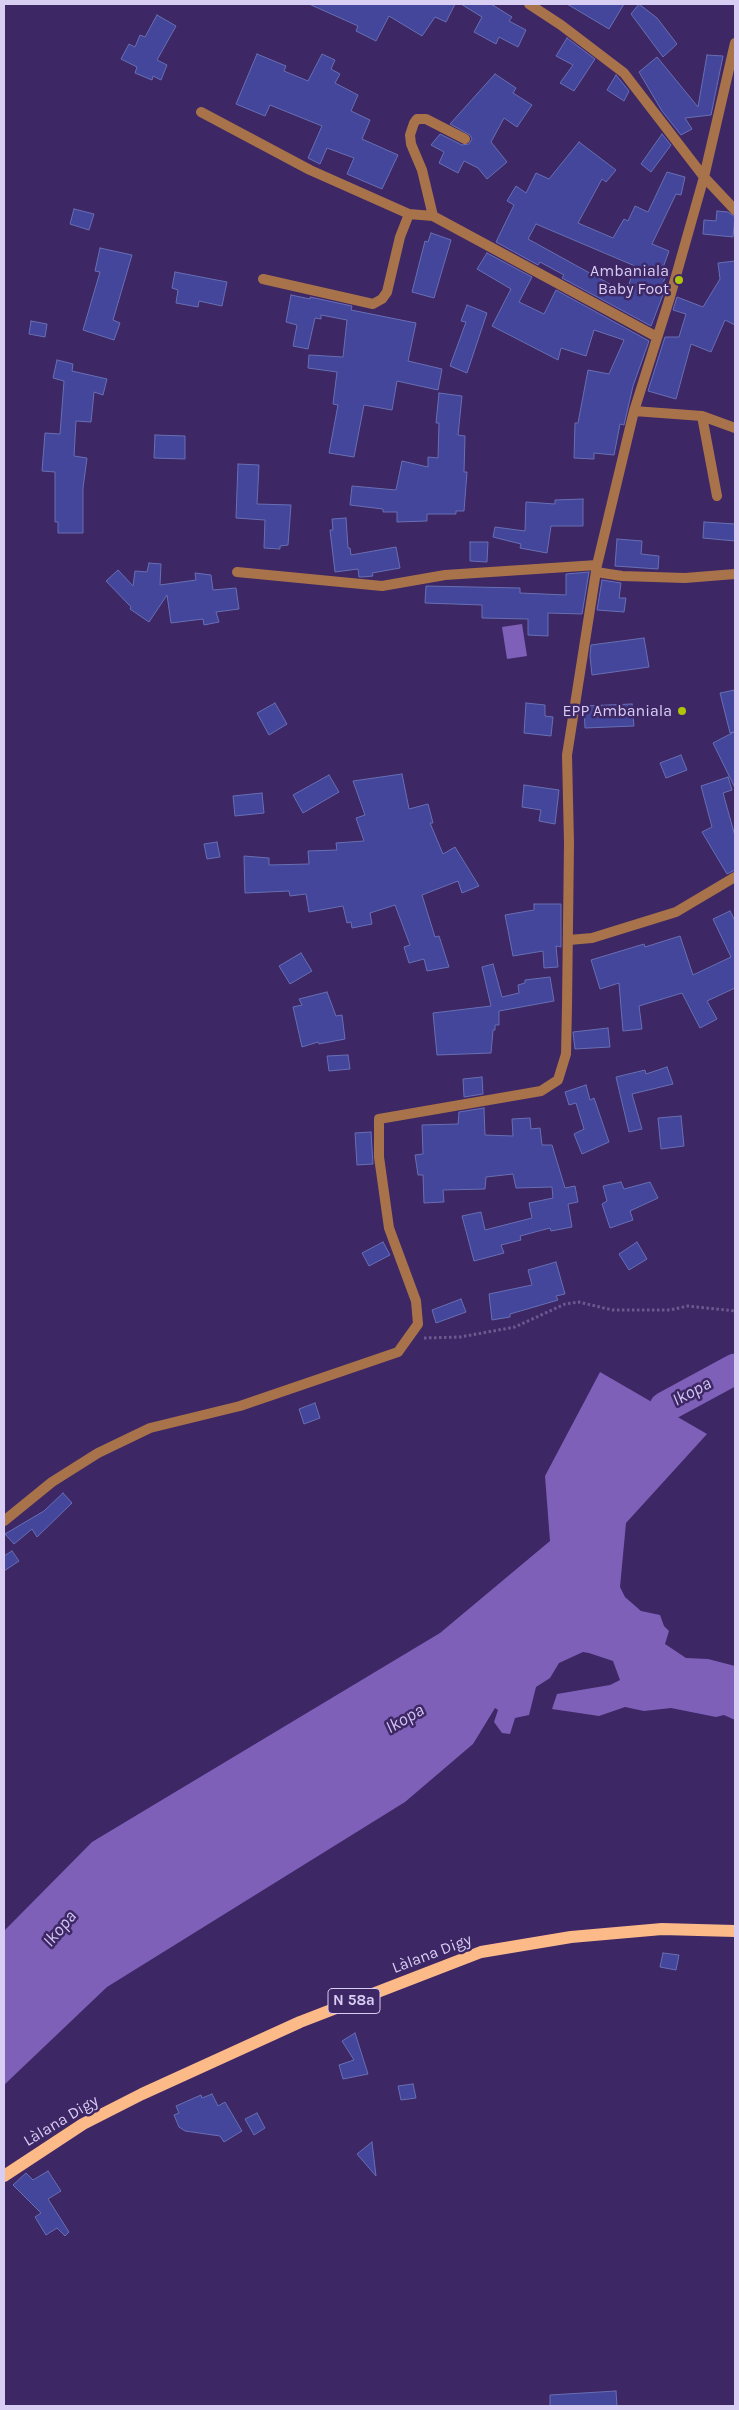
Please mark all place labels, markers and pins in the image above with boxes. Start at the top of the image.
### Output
place label: Ambaniala Baby Foot [590,261,669,299]
marker: Ambaniala Baby Foot [673,274,685,286]
place label: EPP Ambaniala [563,701,672,721]
marker: EPP Ambaniala [676,705,688,717]

